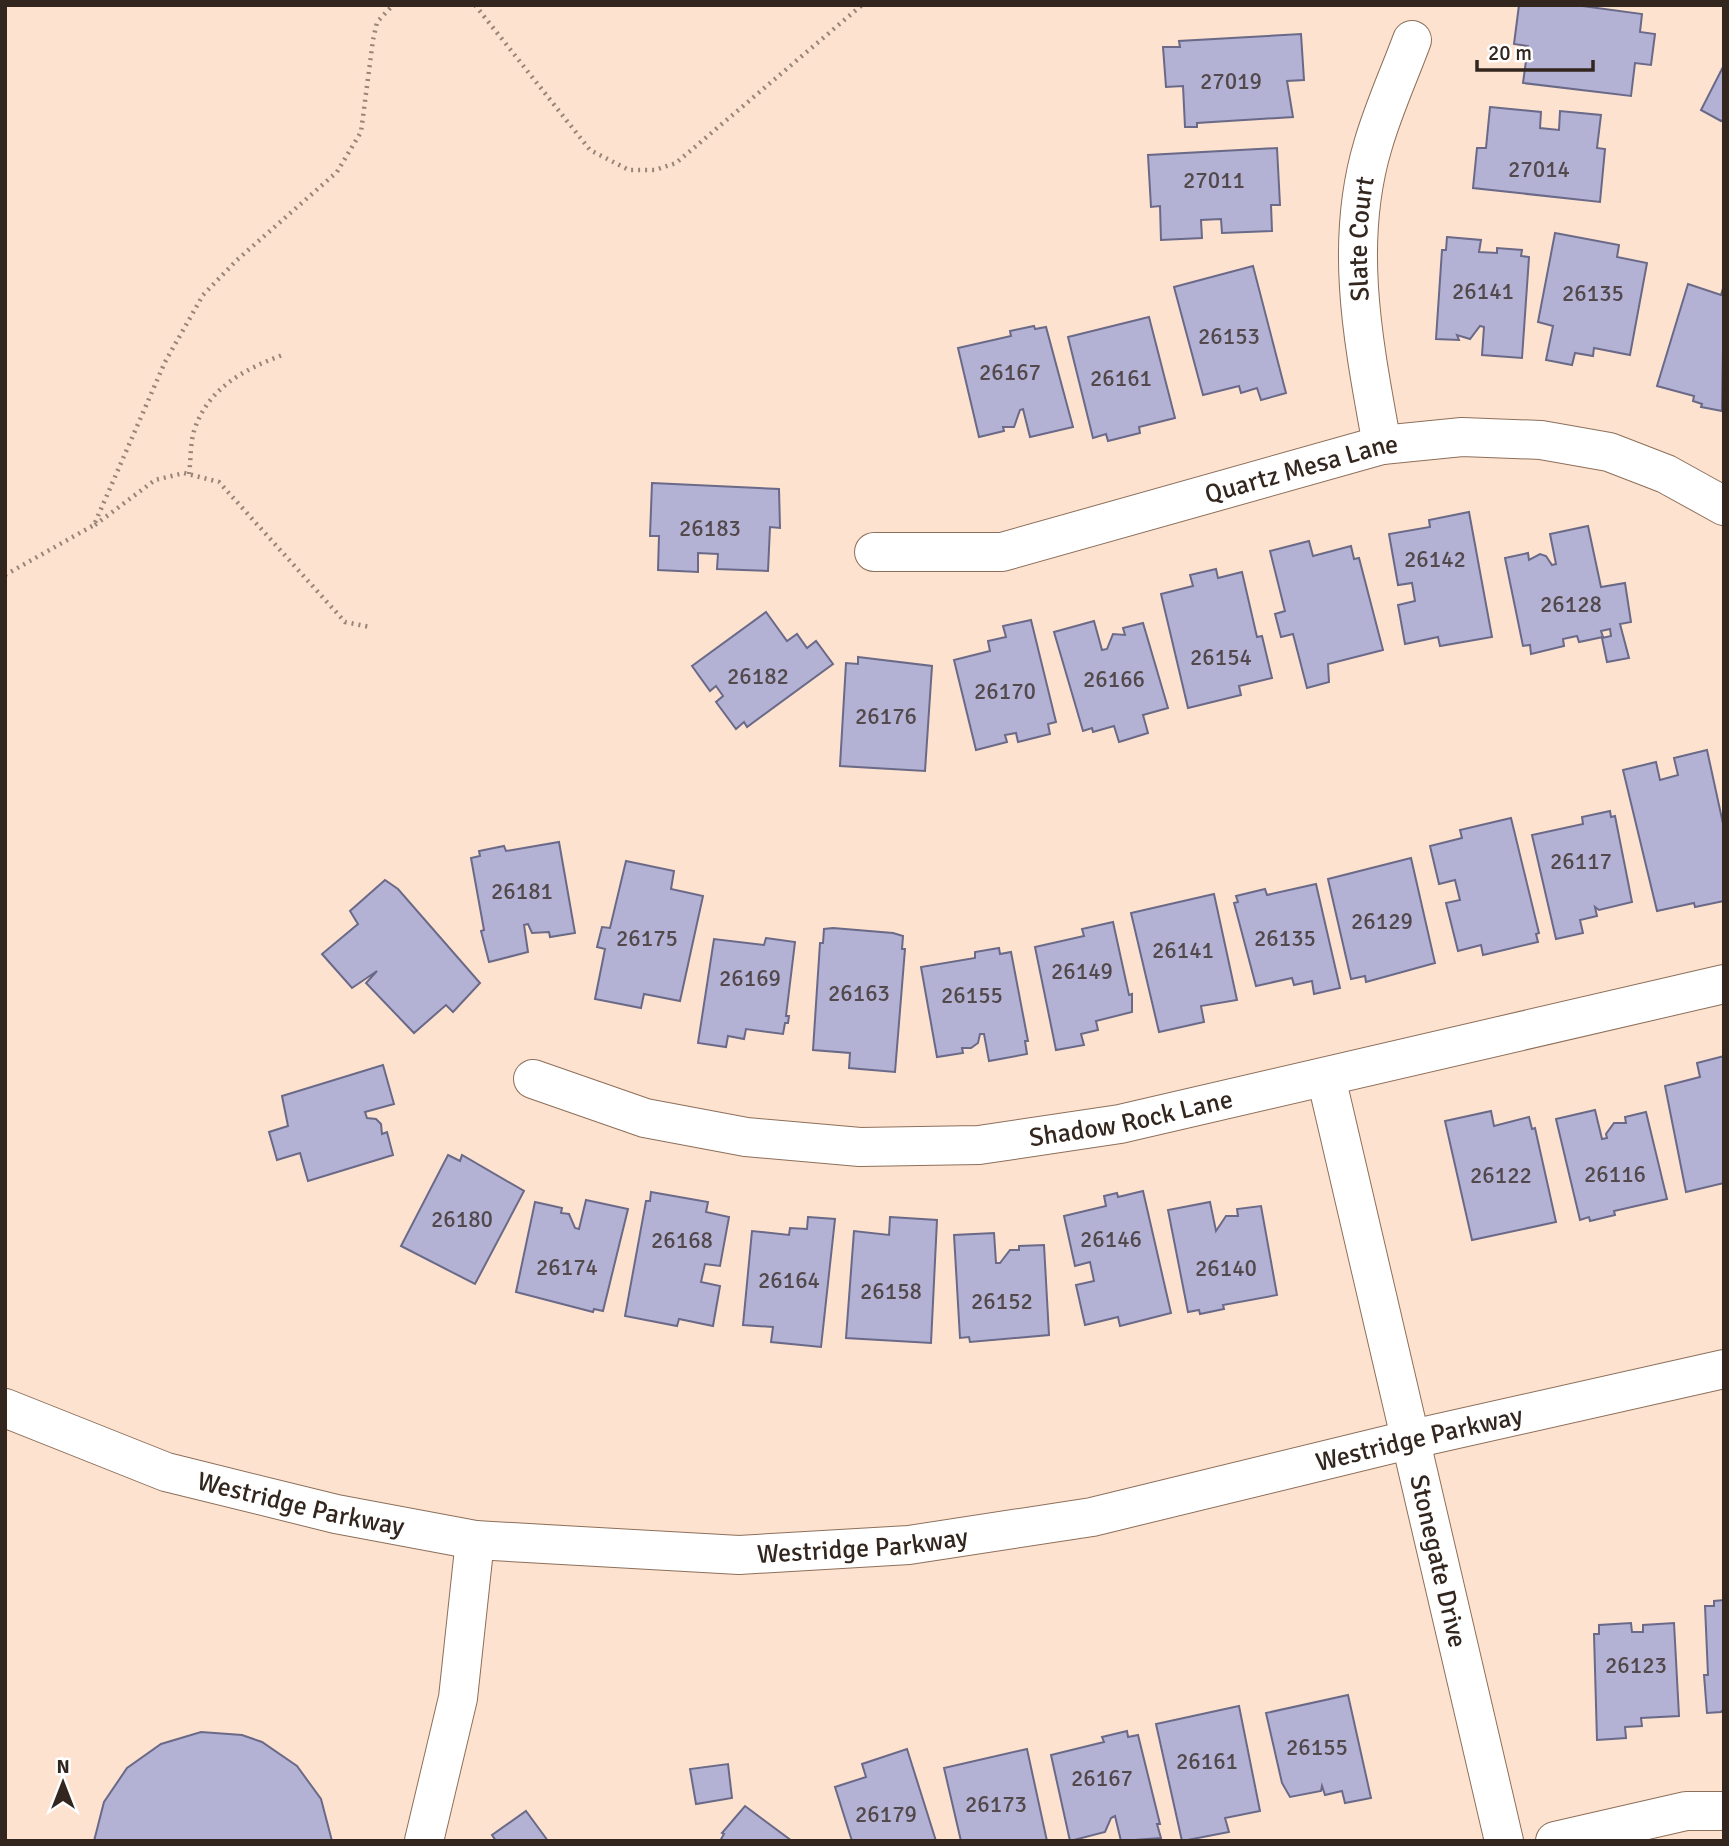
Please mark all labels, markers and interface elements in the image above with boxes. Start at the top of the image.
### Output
scale bar [1477,28,1592,72]
text: 20 m [1488,40,1532,66]
house number: 27019 [1200,67,1262,96]
house number: 27014 [1508,155,1570,184]
house number: 27011 [1183,166,1245,195]
street label: Slate Court [1343,174,1382,302]
house number: 26141 [1452,277,1514,306]
house number: 26135 [1562,279,1624,308]
house number: 26153 [1198,322,1260,351]
house number: 26167 [979,358,1041,387]
house number: 26161 [1090,364,1152,393]
street label: Quartz Mesa Lane [1201,428,1400,511]
house number: 26183 [679,514,741,543]
house number: 26142 [1404,545,1466,574]
house number: 26128 [1540,590,1602,619]
house number: 26154 [1190,643,1252,672]
house number: 26182 [727,662,789,691]
house number: 26166 [1083,665,1145,694]
house number: 26170 [974,677,1036,706]
house number: 26176 [855,702,917,731]
house number: 26117 [1550,847,1612,876]
house number: 26181 [491,877,553,906]
house number: 26129 [1351,907,1413,936]
house number: 26175 [616,924,678,953]
house number: 26135 [1254,924,1316,953]
house number: 26141 [1152,936,1214,965]
house number: 26149 [1051,957,1113,986]
house number: 26169 [719,964,781,993]
house number: 26163 [828,979,890,1008]
house number: 26155 [941,981,1003,1010]
street label: Shadow Rock Lane [1027,1083,1236,1154]
house number: 26116 [1584,1160,1646,1189]
house number: 26122 [1470,1161,1532,1190]
house number: 26180 [431,1205,493,1234]
house number: 26146 [1080,1225,1142,1254]
house number: 26168 [651,1226,713,1255]
house number: 26174 [536,1253,598,1282]
house number: 26140 [1195,1254,1257,1283]
house number: 26164 [758,1266,820,1295]
house number: 26158 [860,1277,922,1306]
house number: 26152 [971,1287,1033,1316]
street label: Westridge Parkway [1313,1400,1526,1479]
street label: Westridge Parkway [194,1465,407,1543]
street label: Stonegate Drive [1402,1472,1473,1651]
street label: Westridge Parkway [756,1521,970,1571]
house number: 26123 [1605,1651,1667,1680]
house number: 26155 [1286,1733,1348,1762]
house number: 26161 [1176,1747,1238,1776]
north arrow [28,1748,98,1818]
text: N [56,1755,70,1779]
house number: 26167 [1071,1764,1133,1793]
house number: 26173 [965,1790,1027,1819]
house number: 26179 [855,1800,917,1829]

